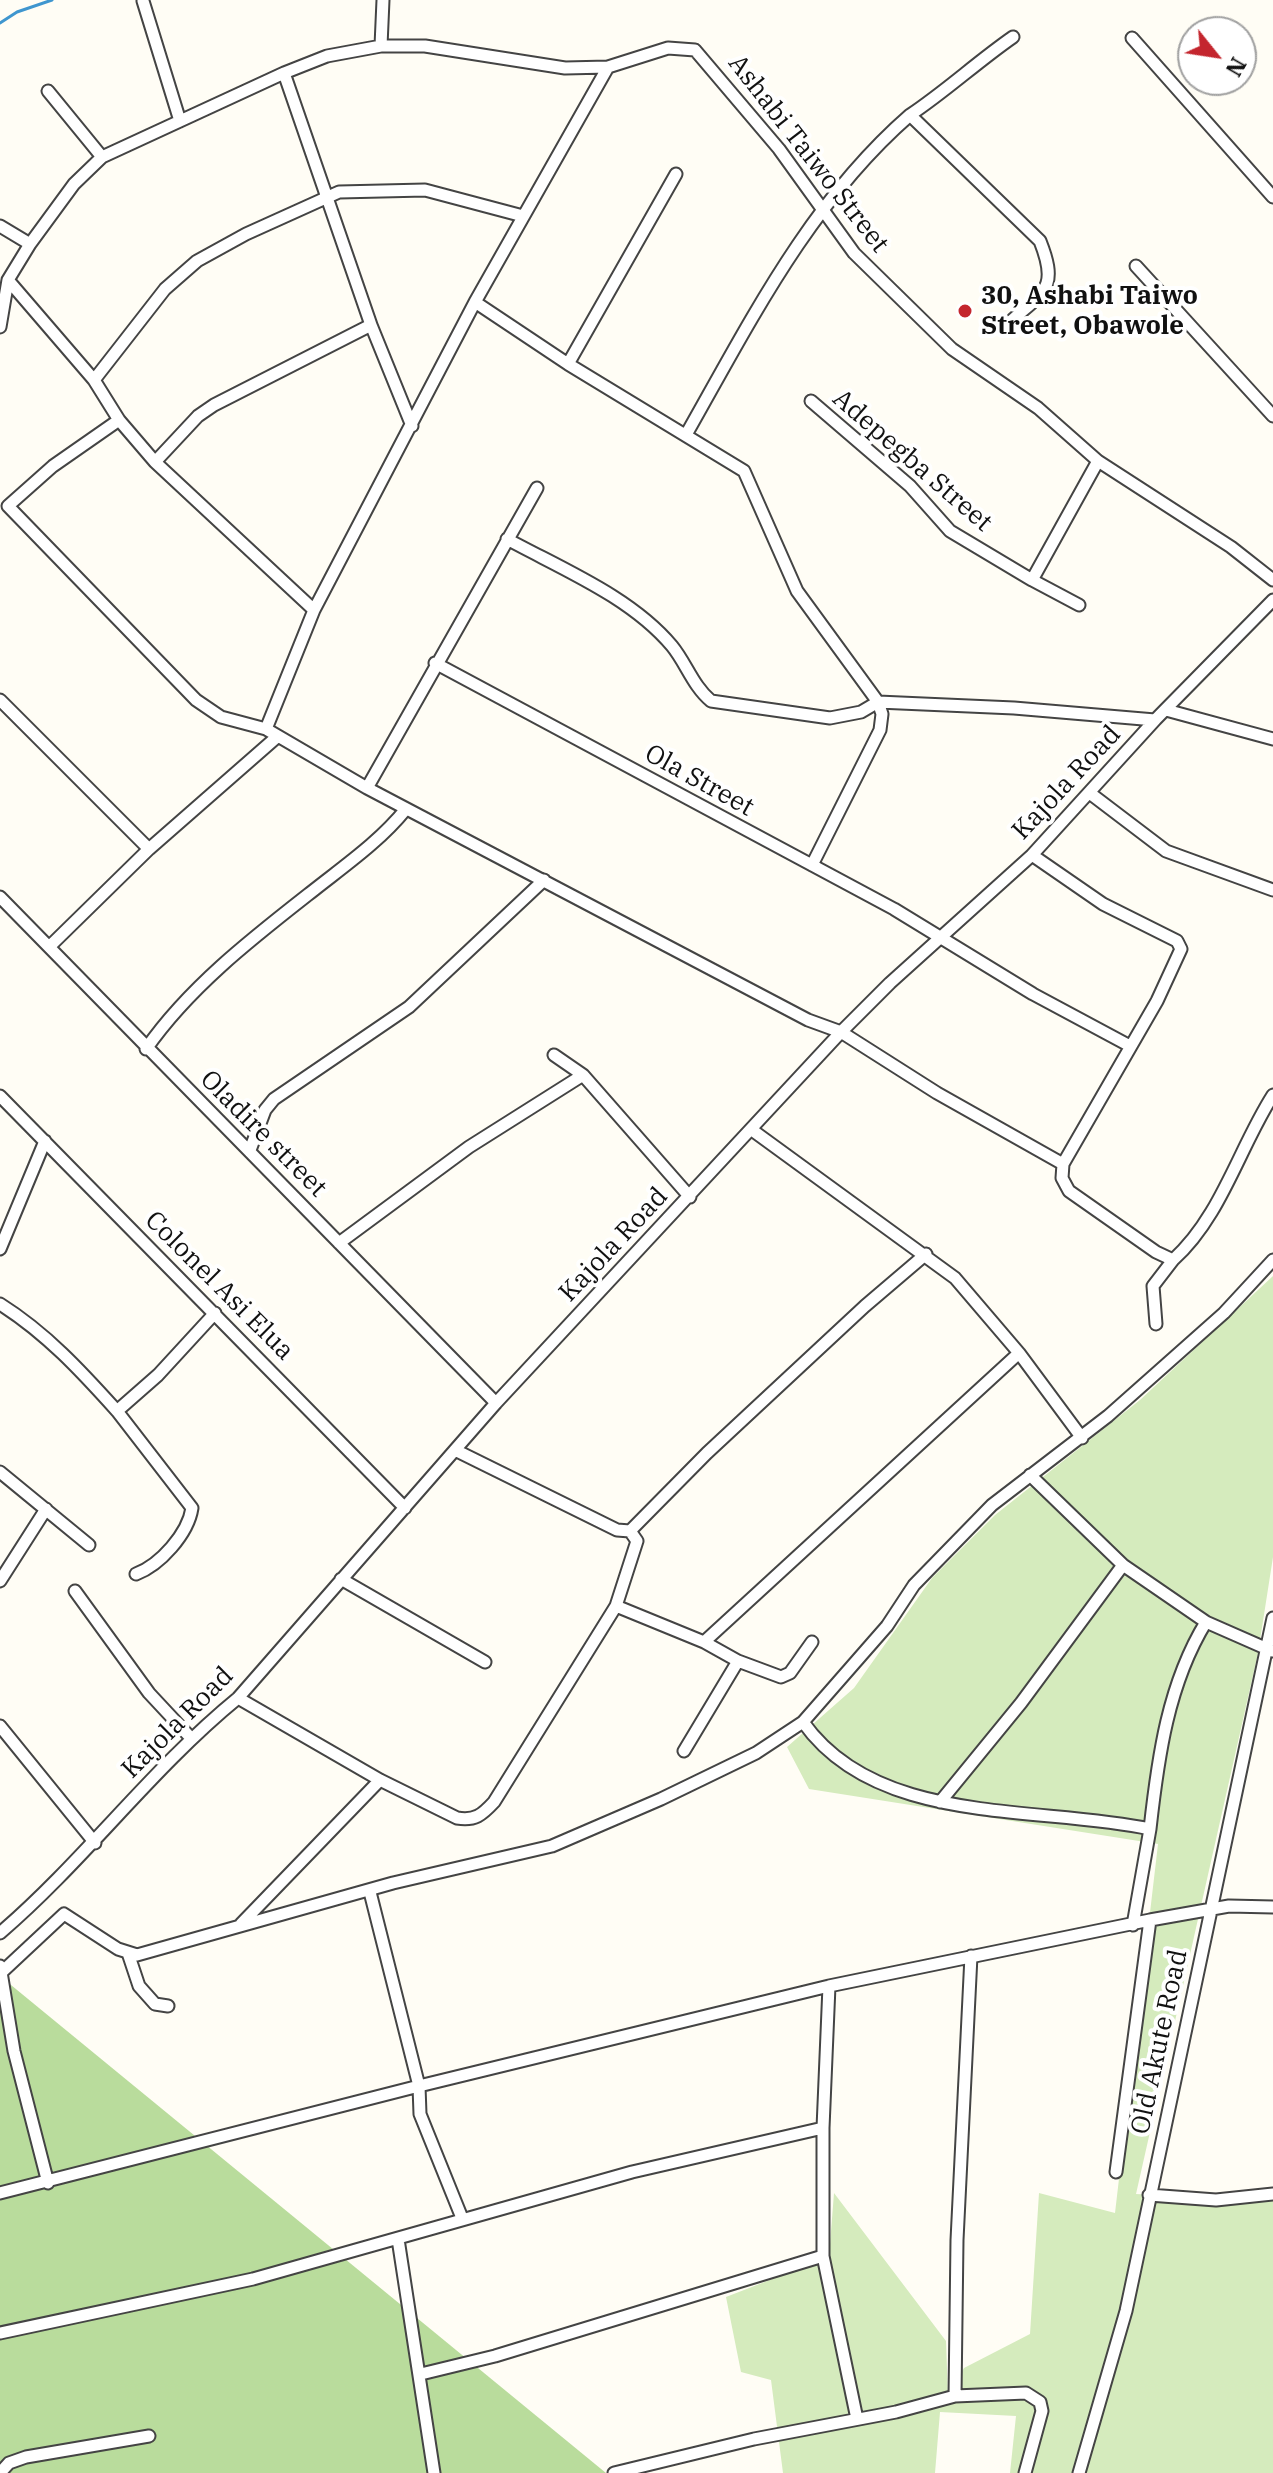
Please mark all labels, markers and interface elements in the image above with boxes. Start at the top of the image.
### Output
north arrow [1177,16,1257,96]
street label: Ashabi Taiwo Street [721,49,895,259]
text: N [1220,52,1253,82]
place label: 30, Ashabi Taiwo Street, Obawole [981,280,1198,342]
marker: 30, Ashabi Taiwo Street, Obawole [956,302,974,320]
street label: Adepegba Street [826,383,998,539]
street label: Kajola Road [1006,719,1128,847]
street label: Ola Street [639,738,759,824]
street label: Oladire street [193,1064,333,1204]
street label: Kajola Road [553,1181,675,1309]
street label: Colonel Asi Elua [138,1205,300,1367]
street label: Kajola Road [116,1661,240,1785]
street label: Old Akute Road [1125,1947,1195,2137]

